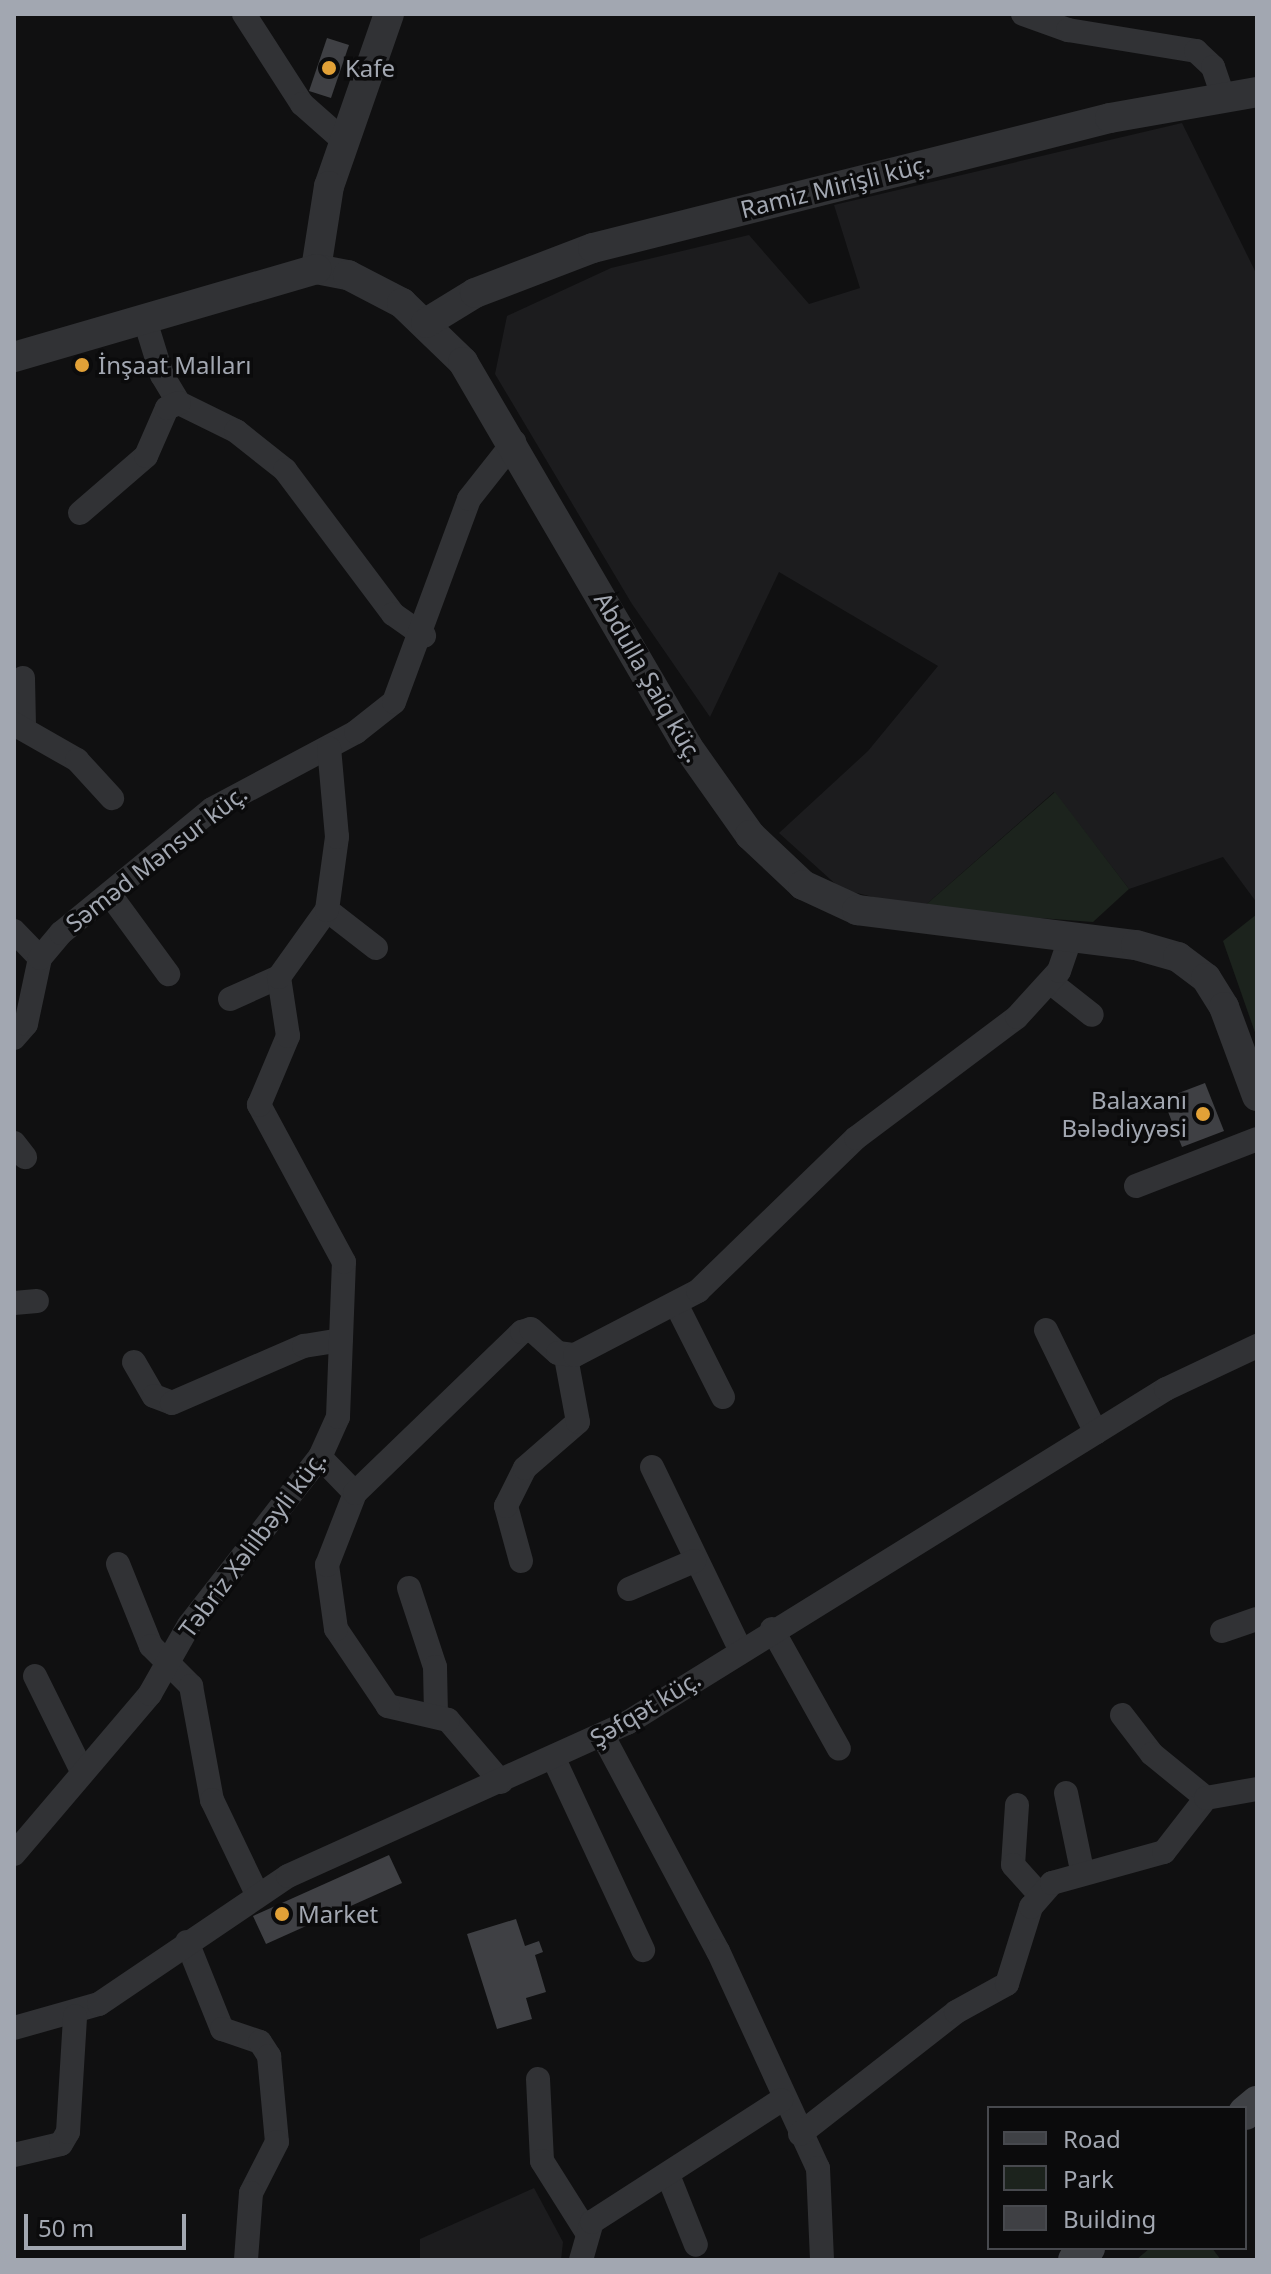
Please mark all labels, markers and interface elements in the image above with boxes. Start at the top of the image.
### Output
place label: Kafe [345,54,395,82]
marker: Kafe [320,59,338,77]
street label: Ramiz Mirişli küç. [737,149,933,223]
place label: İnşaat Malları [98,351,251,379]
marker: İnşaat Malları [73,356,91,374]
street label: Abdulla Şaiq küç. [589,587,709,767]
street label: Səməd Mənsur küç. [60,778,252,938]
place label: Balaxanı Bələdiyyəsi [1061,1086,1187,1142]
marker: Balaxanı Bələdiyyəsi [1194,1105,1212,1123]
street label: Təbriz Xəlilbəyli küç. [172,1445,332,1643]
street label: Şəfqət küç. [585,1664,705,1752]
place label: Market [298,1900,378,1928]
marker: Market [273,1905,291,1923]
legend [987,2106,1247,2250]
text: Road [1063,2122,1121,2155]
text: Park [1063,2162,1114,2195]
scale bar [28,2198,190,2248]
text: Building [1063,2202,1156,2235]
text: 50 m [38,2211,94,2244]

